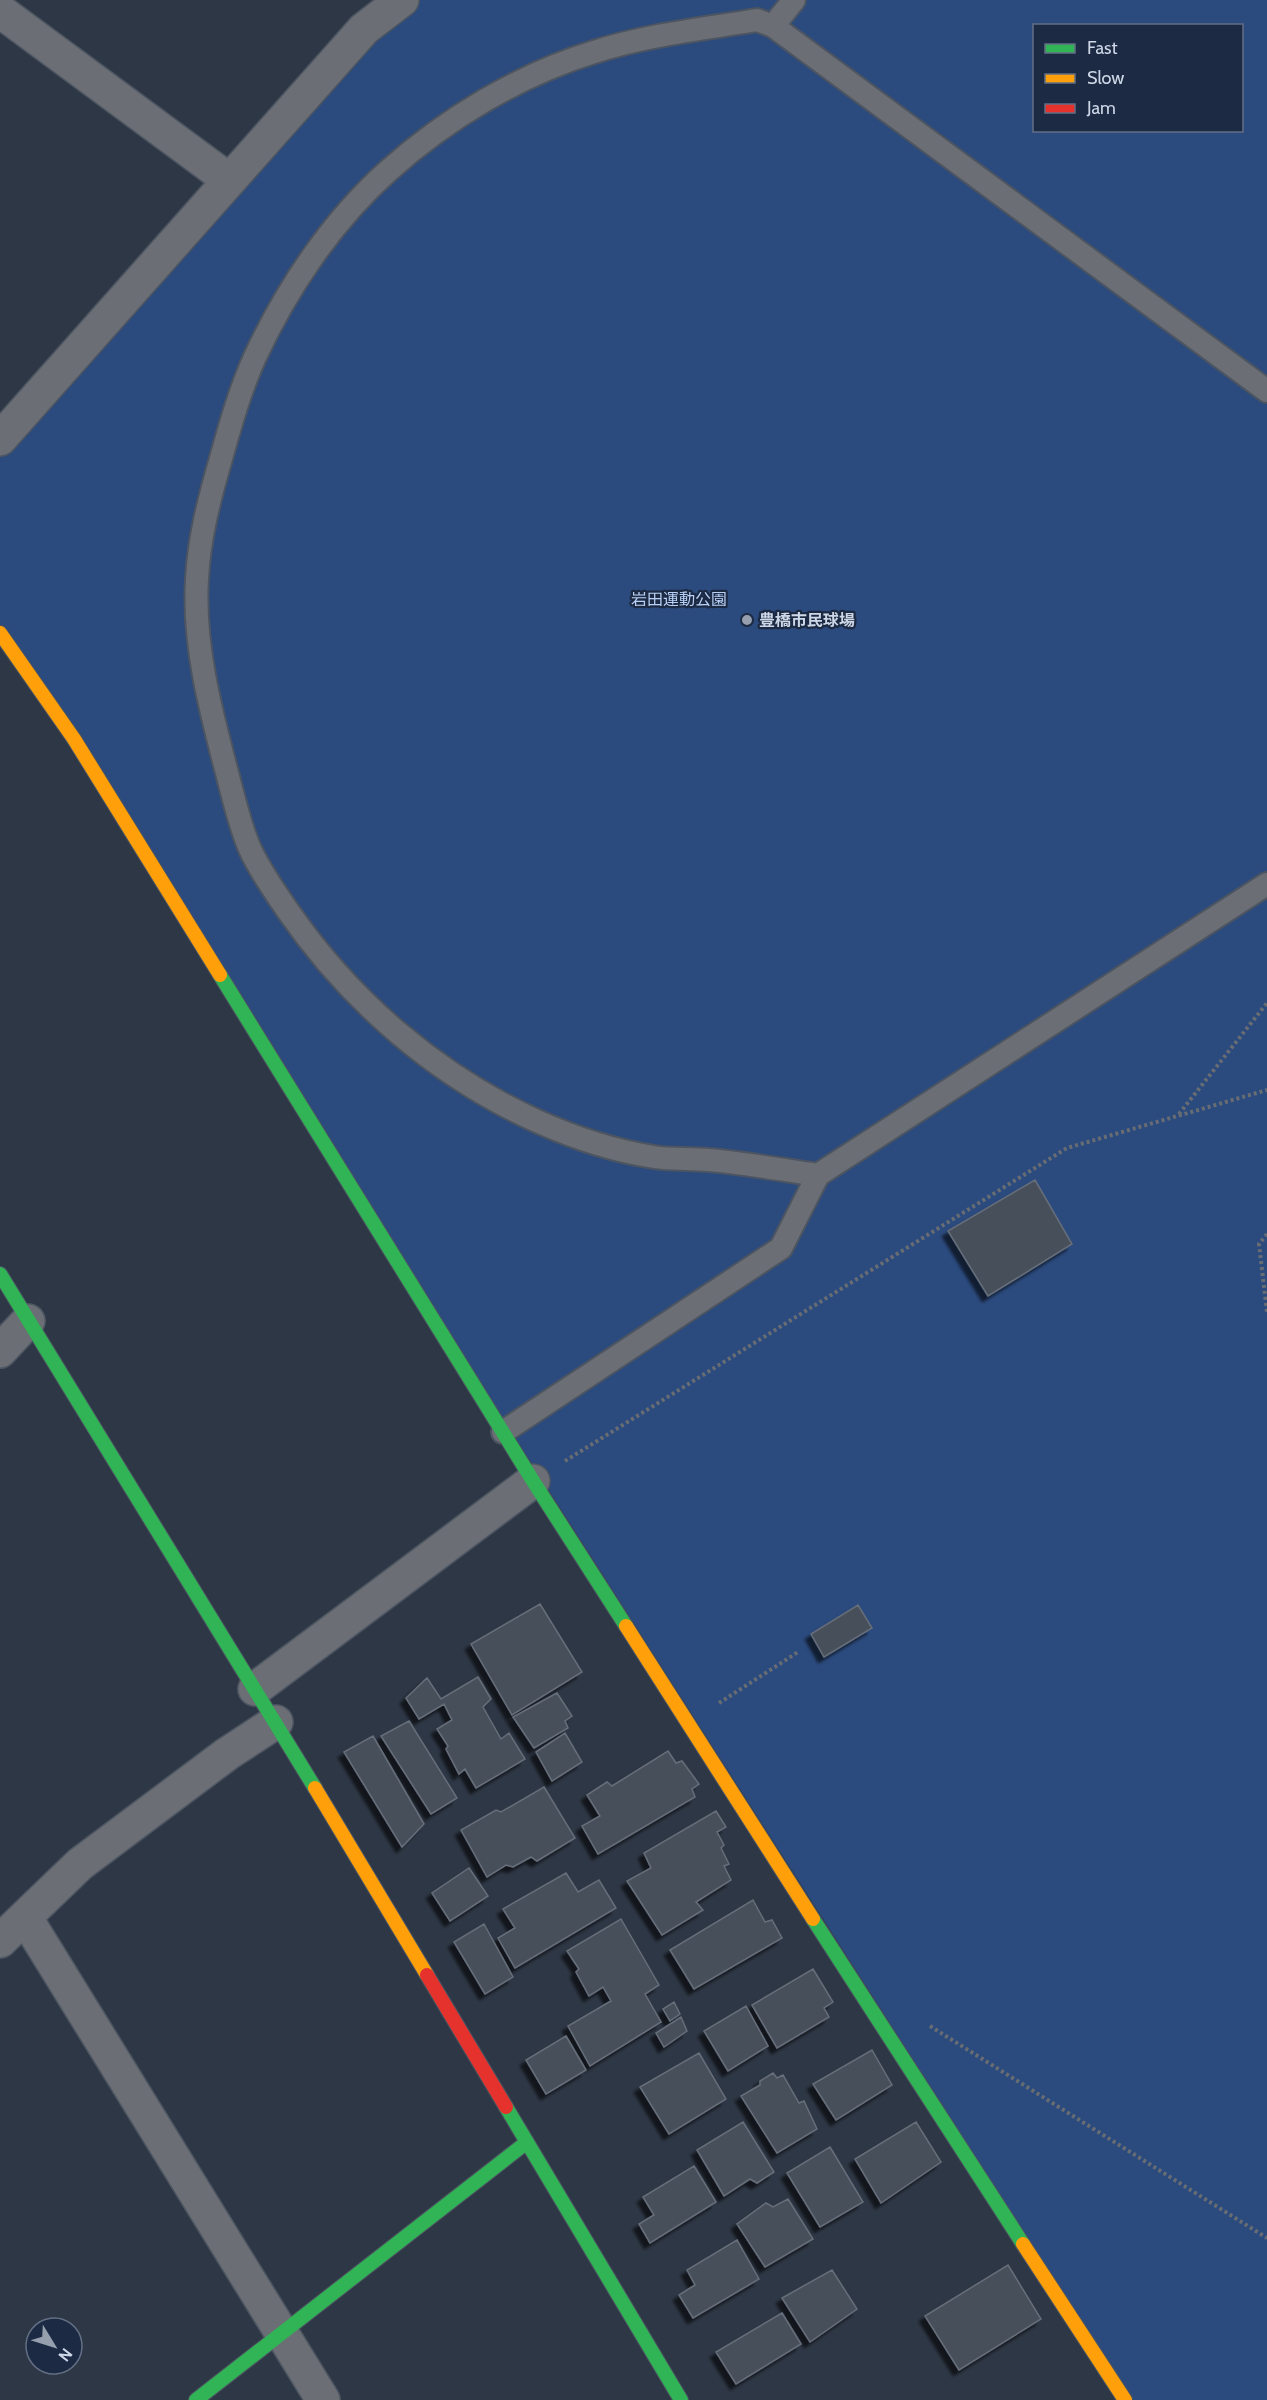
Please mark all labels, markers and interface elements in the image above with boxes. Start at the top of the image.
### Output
legend [1033,24,1243,132]
text: Fast [1087,37,1118,59]
text: Slow [1087,67,1124,89]
text: Jam [1086,97,1116,119]
park label: 岩田運動公園 [631,590,727,609]
place label: 豊橋市民球場 [759,611,855,630]
marker: 豊橋市民球場 [740,613,754,627]
north arrow [24,2316,84,2376]
text: N [54,2345,76,2365]

